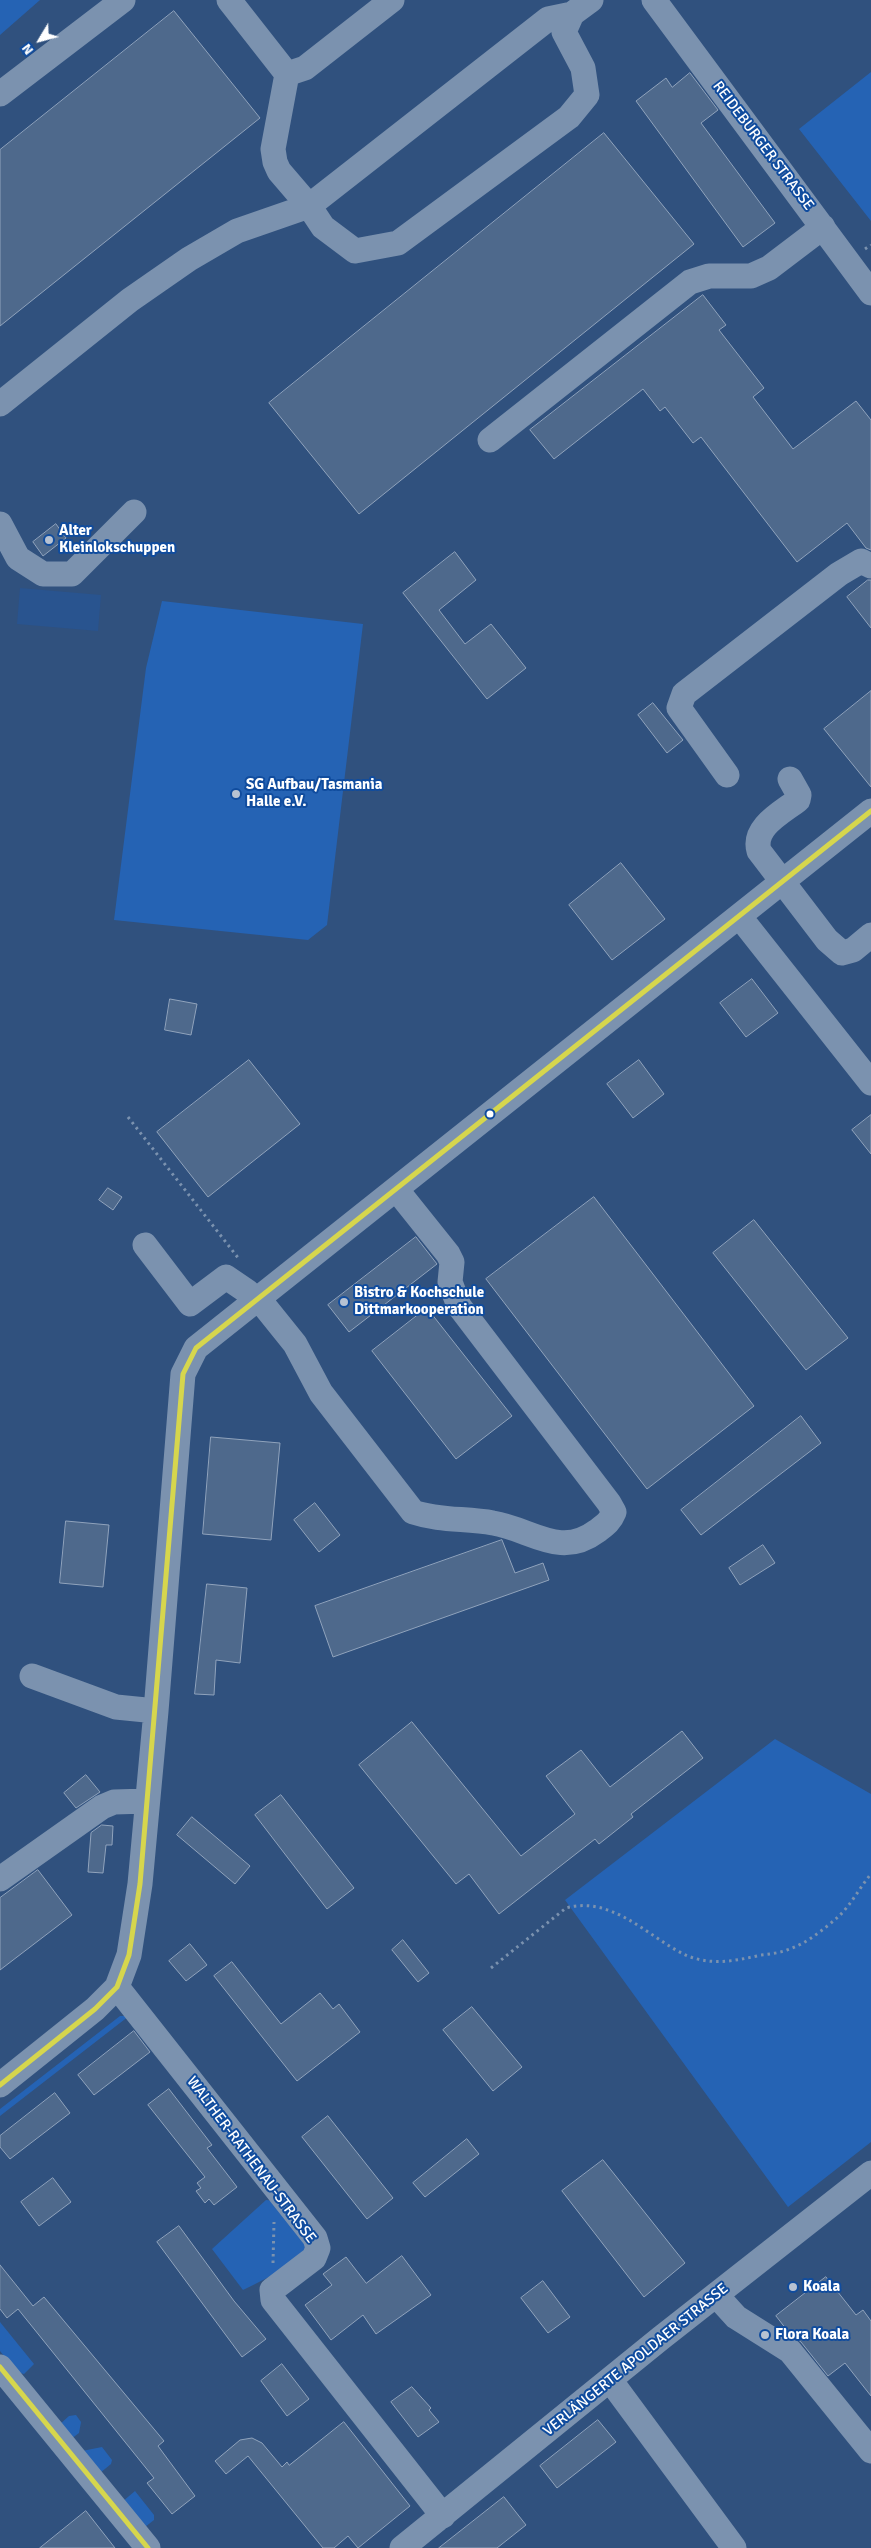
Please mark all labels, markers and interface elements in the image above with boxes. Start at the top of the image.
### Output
north arrow [15,15,65,65]
text: N [18,40,37,58]
street label: REIDEBURGER STRASSE [709,78,817,214]
place label: Alter Kleinlokschuppen [59,522,175,557]
marker: Alter Kleinlokschuppen [43,534,55,546]
place label: SG Aufbau/Tasmania Halle e.V. [246,776,382,811]
marker: SG Aufbau/Tasmania Halle e.V. [230,788,242,800]
unlabelled marker [485,1109,495,1119]
place label: Bistro & Kochschule Dittmarkooperation [354,1284,484,1319]
marker: Bistro & Kochschule Dittmarkooperation [338,1296,350,1308]
street label: WALTHER-RATHENAU-STRASSE [182,2073,320,2247]
place label: Koala [803,2278,840,2296]
street label: VERLÄNGERTE APOLDAER STRASSE [540,2280,732,2440]
marker: Koala [787,2281,799,2293]
place label: Flora Koala [775,2326,849,2344]
marker: Flora Koala [759,2329,771,2341]

